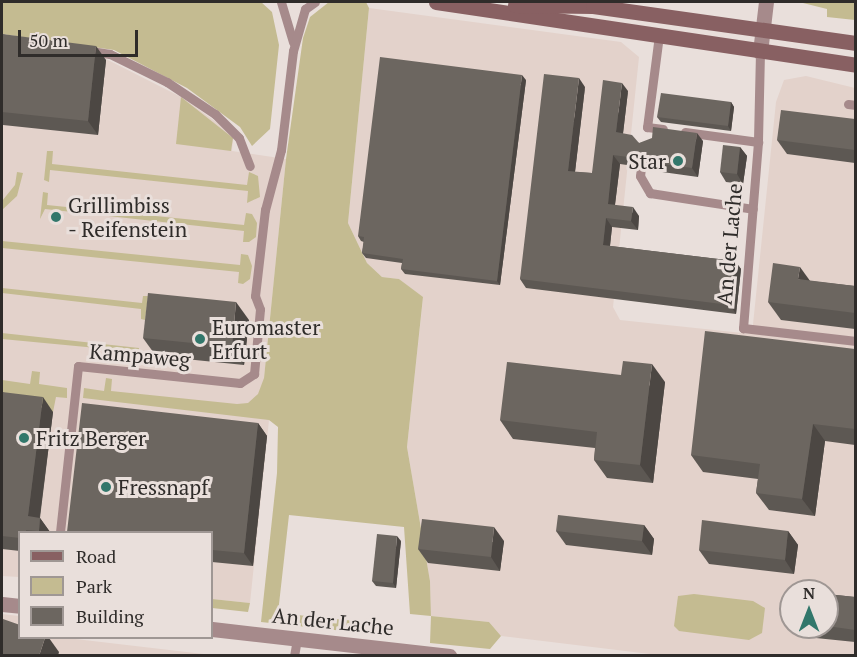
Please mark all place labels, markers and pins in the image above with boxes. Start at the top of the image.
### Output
place label: Star [628,148,666,174]
marker: Star [671,154,685,168]
place label: Grillimbiss - Reifenstein [68,192,188,242]
marker: Grillimbiss - Reifenstein [49,210,63,224]
place label: Euromaster Erfurt [212,314,320,364]
marker: Euromaster Erfurt [193,332,207,346]
place label: Fritz Berger [36,425,146,451]
marker: Fritz Berger [17,431,31,445]
place label: Fressnapf [118,474,208,500]
marker: Fressnapf [99,480,113,494]

